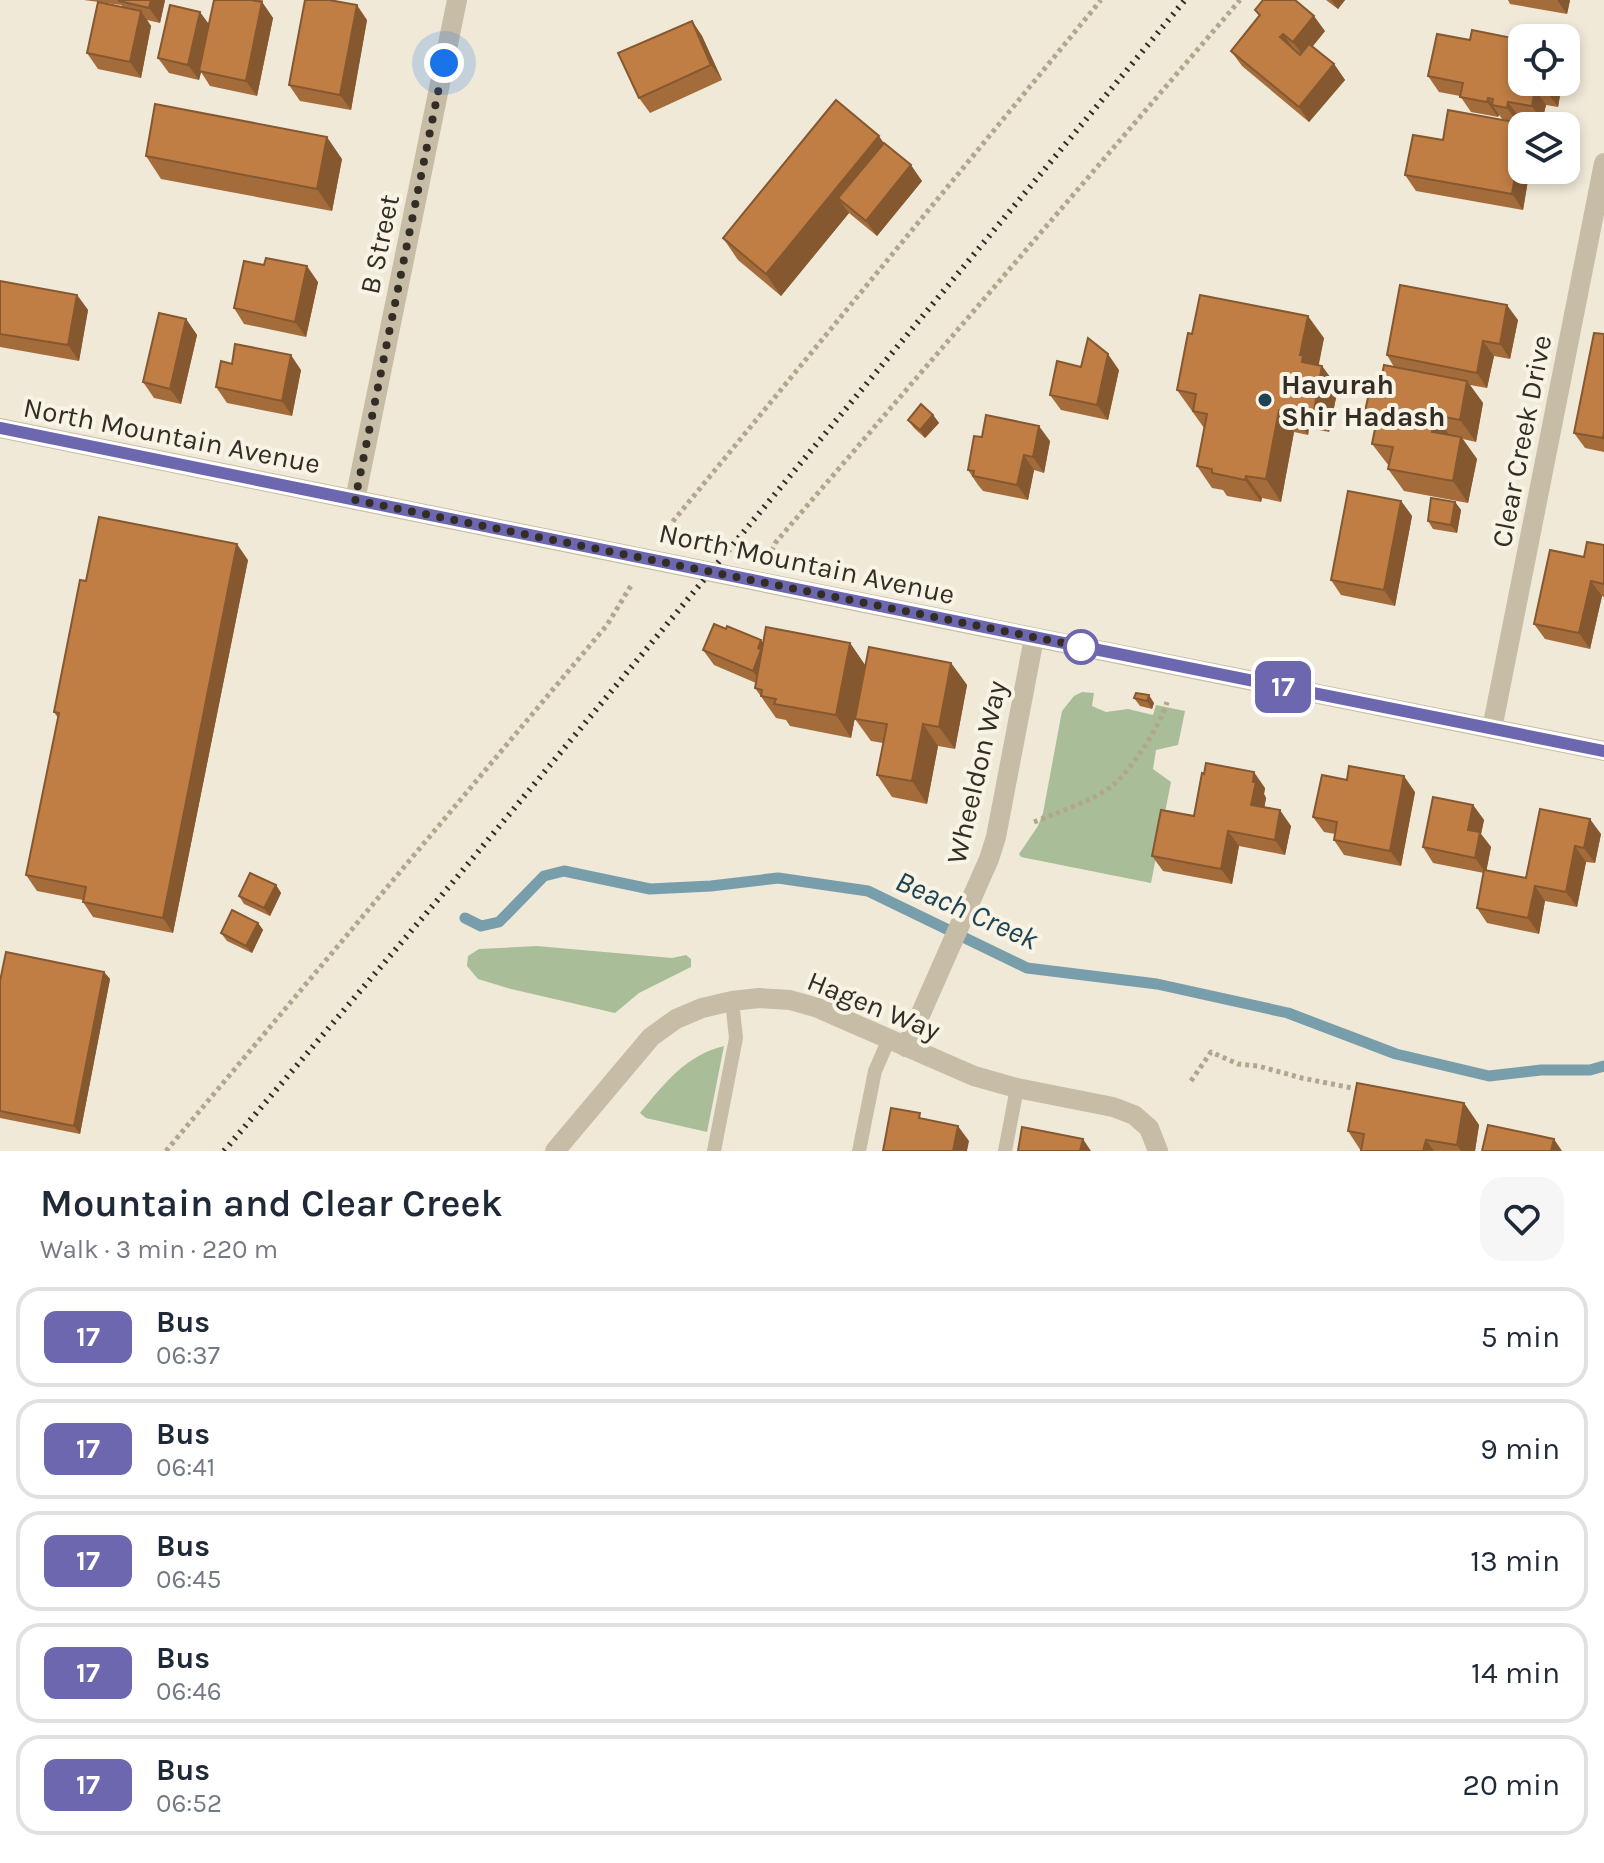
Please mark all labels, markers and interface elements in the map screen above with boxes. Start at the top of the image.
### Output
map controls [1508,24,1580,184]
button: locate [1508,24,1580,96]
your location [424,43,464,83]
button: layers [1508,112,1580,184]
street label: B Street [353,191,406,297]
street label: Clear Creek Drive [1485,332,1558,550]
place label: Havurah Shir Hadash [1281,368,1445,433]
street label: North Mountain Avenue [21,391,323,480]
marker: Havurah Shir Hadash [1256,391,1274,409]
street label: North Mountain Avenue [656,516,958,611]
unlabelled marker [1064,630,1098,664]
line badge: 17 [1247,661,1319,713]
text: 17 [1271,670,1295,703]
street label: Wheeldon Way [939,678,1014,867]
water label: Beach Creek [890,863,1045,958]
street label: Hagen Way [803,964,945,1047]
button: heart [1480,1177,1564,1261]
text: Mountain and Clear Creek [40,1181,503,1226]
text: Walk · 3 min · 220 m [40,1234,278,1265]
text: Bus [156,1304,210,1340]
text: 5 min [1481,1319,1560,1355]
text: 17 [76,1320,100,1353]
text: 06:37 [156,1340,220,1371]
text: Bus [156,1416,210,1452]
text: 9 min [1480,1431,1560,1467]
text: 17 [76,1432,100,1465]
text: 06:41 [156,1452,215,1483]
text: Bus [156,1528,210,1564]
text: 13 min [1470,1543,1560,1579]
text: 17 [76,1544,100,1577]
text: 06:45 [156,1564,222,1595]
text: Bus [156,1640,210,1676]
text: 14 min [1471,1655,1560,1691]
text: 17 [76,1656,100,1689]
text: 06:46 [156,1676,222,1707]
text: Bus [156,1752,210,1788]
text: 20 min [1463,1767,1560,1803]
text: 17 [76,1768,100,1801]
text: 06:52 [156,1788,222,1819]

